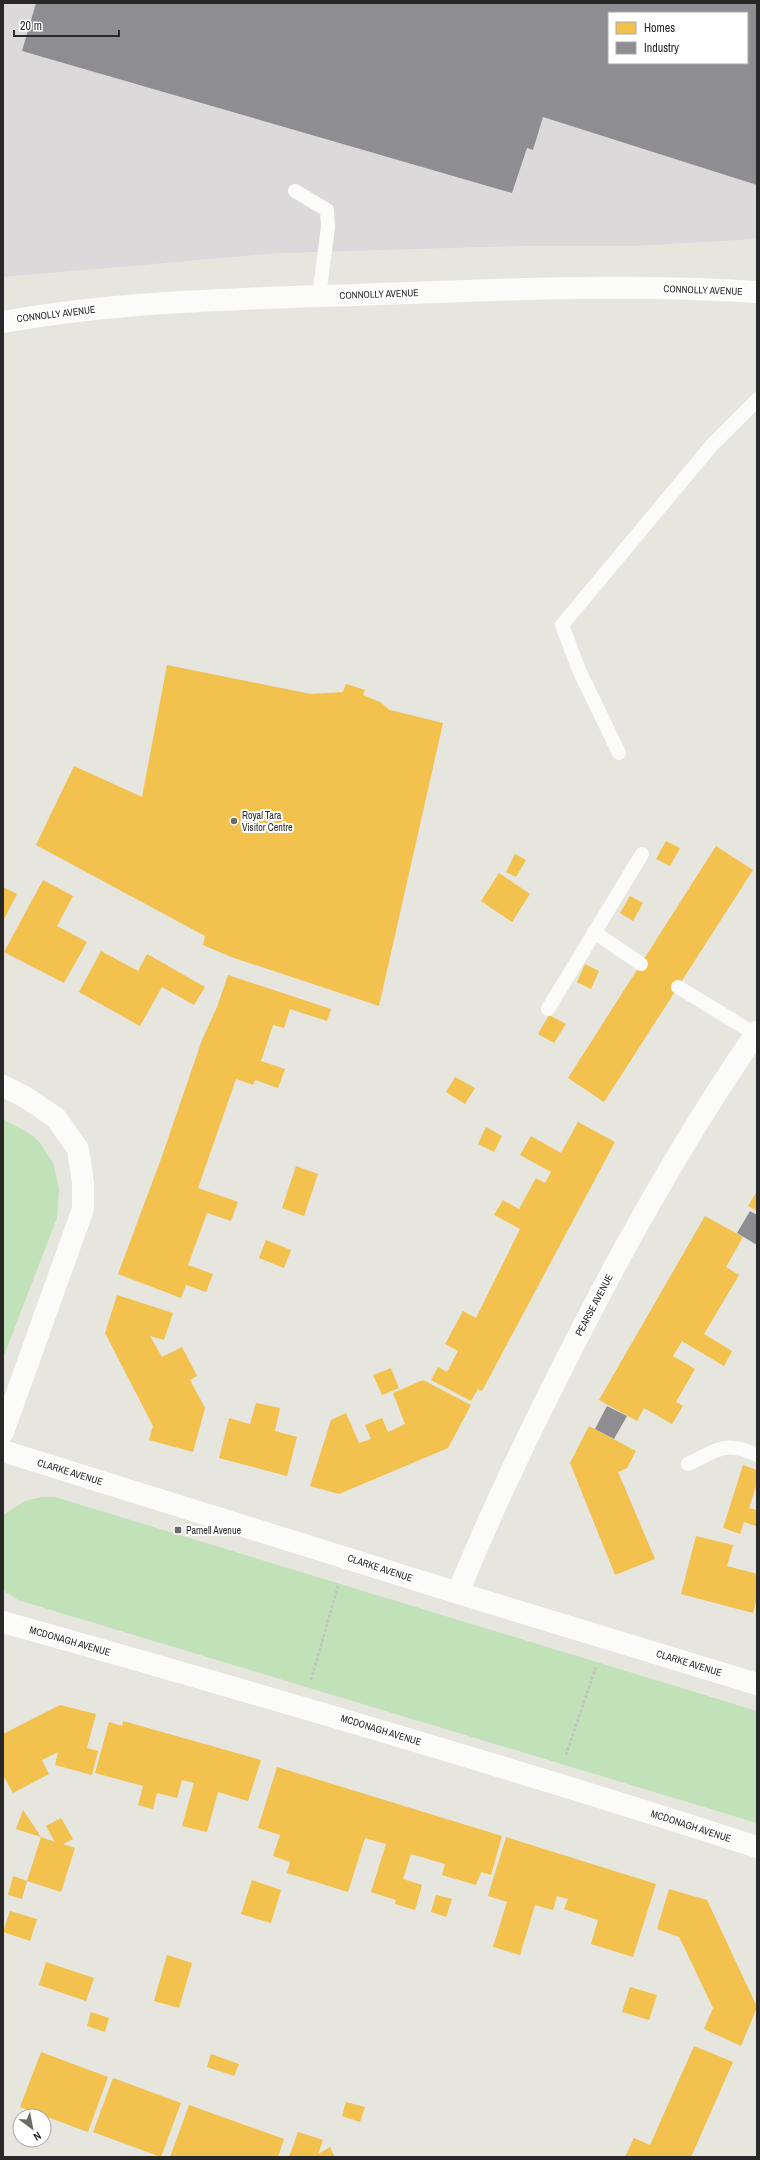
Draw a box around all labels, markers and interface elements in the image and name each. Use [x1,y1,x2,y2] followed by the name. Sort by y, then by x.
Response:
[14,12,119,38] scale bar
[608,12,748,64] legend
[20,18,42,34] text: 20 m
[644,20,675,36] text: Homes
[644,40,679,56] text: Industry
[663,282,743,298] street label: CONNOLLY AVENUE
[339,286,419,302] street label: CONNOLLY AVENUE
[16,303,96,325] street label: CONNOLLY AVENUE
[242,809,293,834] place label: Royal Tara Visitor Centre
[229,816,239,826] marker: Royal Tara Visitor Centre
[572,1272,616,1338] street label: PEARSE AVENUE
[36,1456,104,1488] street label: CLARKE AVENUE
[186,1524,241,1537] place label: Parnell Avenue
[173,1525,183,1535] marker: Parnell Avenue
[346,1551,414,1585] street label: CLARKE AVENUE
[28,1623,112,1659] street label: MCDONAGH AVENUE
[655,1647,723,1679] street label: CLARKE AVENUE
[339,1712,423,1748] street label: MCDONAGH AVENUE
[649,1807,733,1845] street label: MCDONAGH AVENUE
[12,2108,52,2148] north arrow
[31,2129,44,2144] text: N

